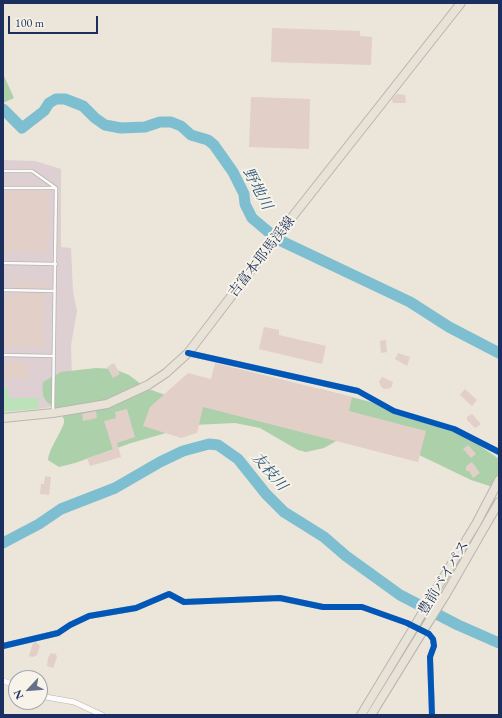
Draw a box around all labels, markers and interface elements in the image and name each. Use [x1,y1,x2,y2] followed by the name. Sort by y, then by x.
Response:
[10,8,100,34] scale bar
[15,15,44,31] text: 100 m
[238,165,276,213] water label: 野地川
[225,213,299,301] street label: 吉富本耶馬渓線
[247,449,291,495] water label: 友枝川
[415,538,473,618] street label: 豊前バイパス
[8,670,48,710] north arrow
[10,688,26,702] text: N

